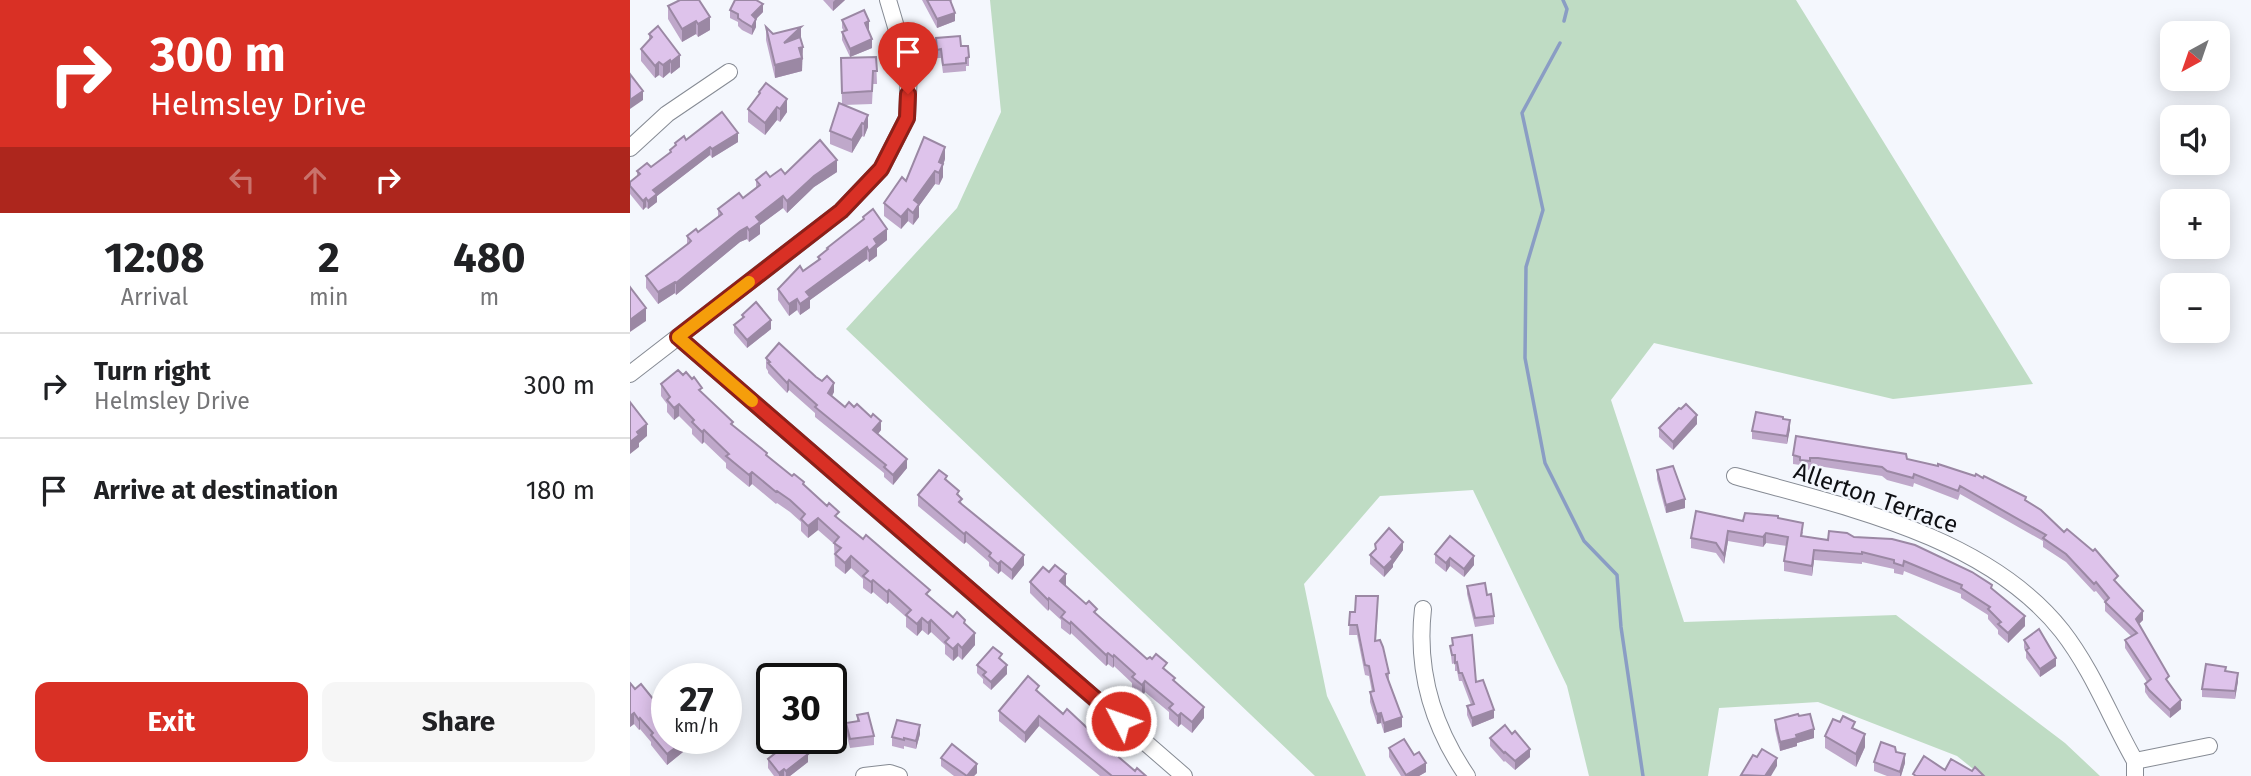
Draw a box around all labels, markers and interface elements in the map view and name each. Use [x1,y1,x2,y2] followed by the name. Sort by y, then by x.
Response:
[2160,21,2230,91] north arrow
[2160,21,2230,343] map controls
[878,22,938,94] pin
[150,25,286,84] text: 300 m
[35,28,126,119] icon: right
[889,33,927,71] icon: arrive
[150,85,367,123] text: Helmsley Drive
[2160,105,2230,175] button: sound
[223,161,261,199] icon: left
[296,161,334,199] icon: ahead
[369,161,407,199] icon: right
[2160,189,2230,259] button: +
[104,233,205,283] text: 12:08
[318,233,340,283] text: 2
[453,233,526,283] text: 480
[2160,273,2230,343] button: −
[121,283,188,311] text: Arrival
[309,283,349,311] text: min
[479,283,499,311] text: m
[94,356,211,387] text: Turn right
[35,367,73,405] icon: right
[524,370,595,401] text: 300 m
[94,387,250,415] text: Helmsley Drive
[1790,457,1962,539] street label: Allerton Terrace
[35,472,73,510] icon: arrive
[94,475,338,506] text: Arrive at destination
[526,475,595,506] text: 180 m
[756,663,847,754] speed limit sign: 30
[679,678,714,720] text: 27
[35,682,308,762] button: Exit
[322,682,595,762] button: Share
[1084,684,1158,758] position arrow
[674,715,719,737] text: km/h

